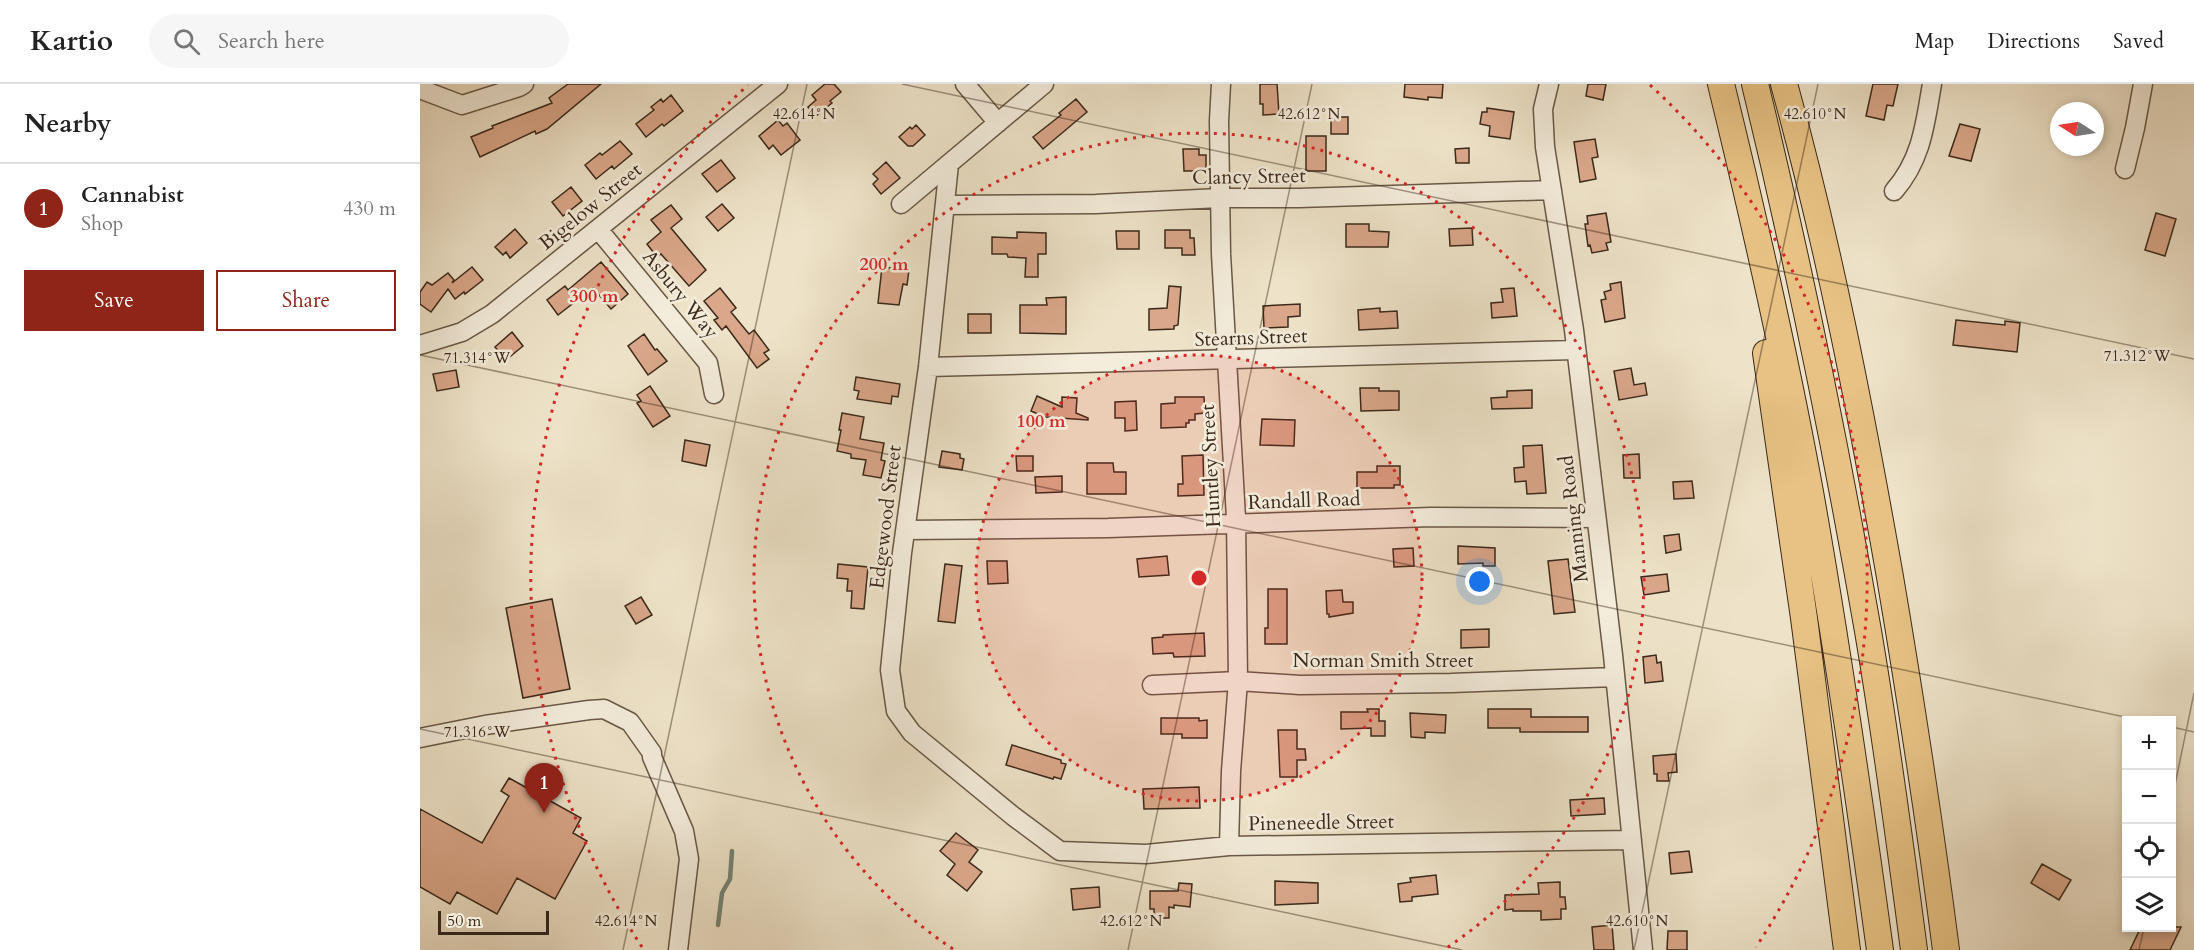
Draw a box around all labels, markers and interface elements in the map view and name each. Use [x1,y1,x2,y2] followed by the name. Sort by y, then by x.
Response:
[149,14,569,68] search box
[30,22,113,60] text: Kartio
[170,25,203,58] icon: search
[218,26,325,56] text: Search here
[1914,27,1954,56] text: Map
[1987,27,2080,56] text: Directions
[2113,27,2164,56] text: Saved
[2050,102,2104,156] north arrow
[773,104,836,124] text: 42.614°N
[1278,104,1341,124] text: 42.612°N
[1784,104,1847,124] text: 42.610°N
[24,106,112,141] text: Nearby
[533,156,648,256] street label: Bigelow Street
[1192,162,1307,191] street label: Clancy Street
[81,180,184,210] text: Cannabist
[38,195,49,222] text: 1
[343,195,396,222] text: 430 m
[81,210,123,237] text: Shop
[636,244,725,345] street label: Asbury Way
[859,252,909,277] text: 200 m
[24,270,204,331] button: Save
[216,270,396,331] button: Share
[569,284,619,309] text: 300 m
[1194,322,1309,353] street label: Stearns Street
[2104,346,2171,366] text: 71.312°W
[444,348,511,368] text: 71.314°W
[1194,403,1227,528] street label: Huntley Street
[1016,409,1066,434] text: 100 m
[863,443,908,591] street label: Edgewood Street
[1552,454,1595,584] street label: Manning Road
[1247,485,1361,516] street label: Randall Road
[1465,567,1494,596] your location
[1189,568,1209,588] centre of rings
[1293,647,1474,674] street label: Norman Smith Street
[2122,716,2176,932] map controls
[2122,716,2176,770] button: +
[444,722,511,742] text: 71.316°W
[524,764,564,813] pin: 1
[2122,770,2176,824] button: −
[1248,808,1395,837] street label: Pineneedle Street
[2122,824,2176,878] button: locate
[2122,878,2176,932] button: layers
[438,908,549,936] scale bar
[447,910,481,932] text: 50 m
[595,911,658,931] text: 42.614°N
[1100,911,1163,931] text: 42.612°N
[1606,911,1669,931] text: 42.610°N

